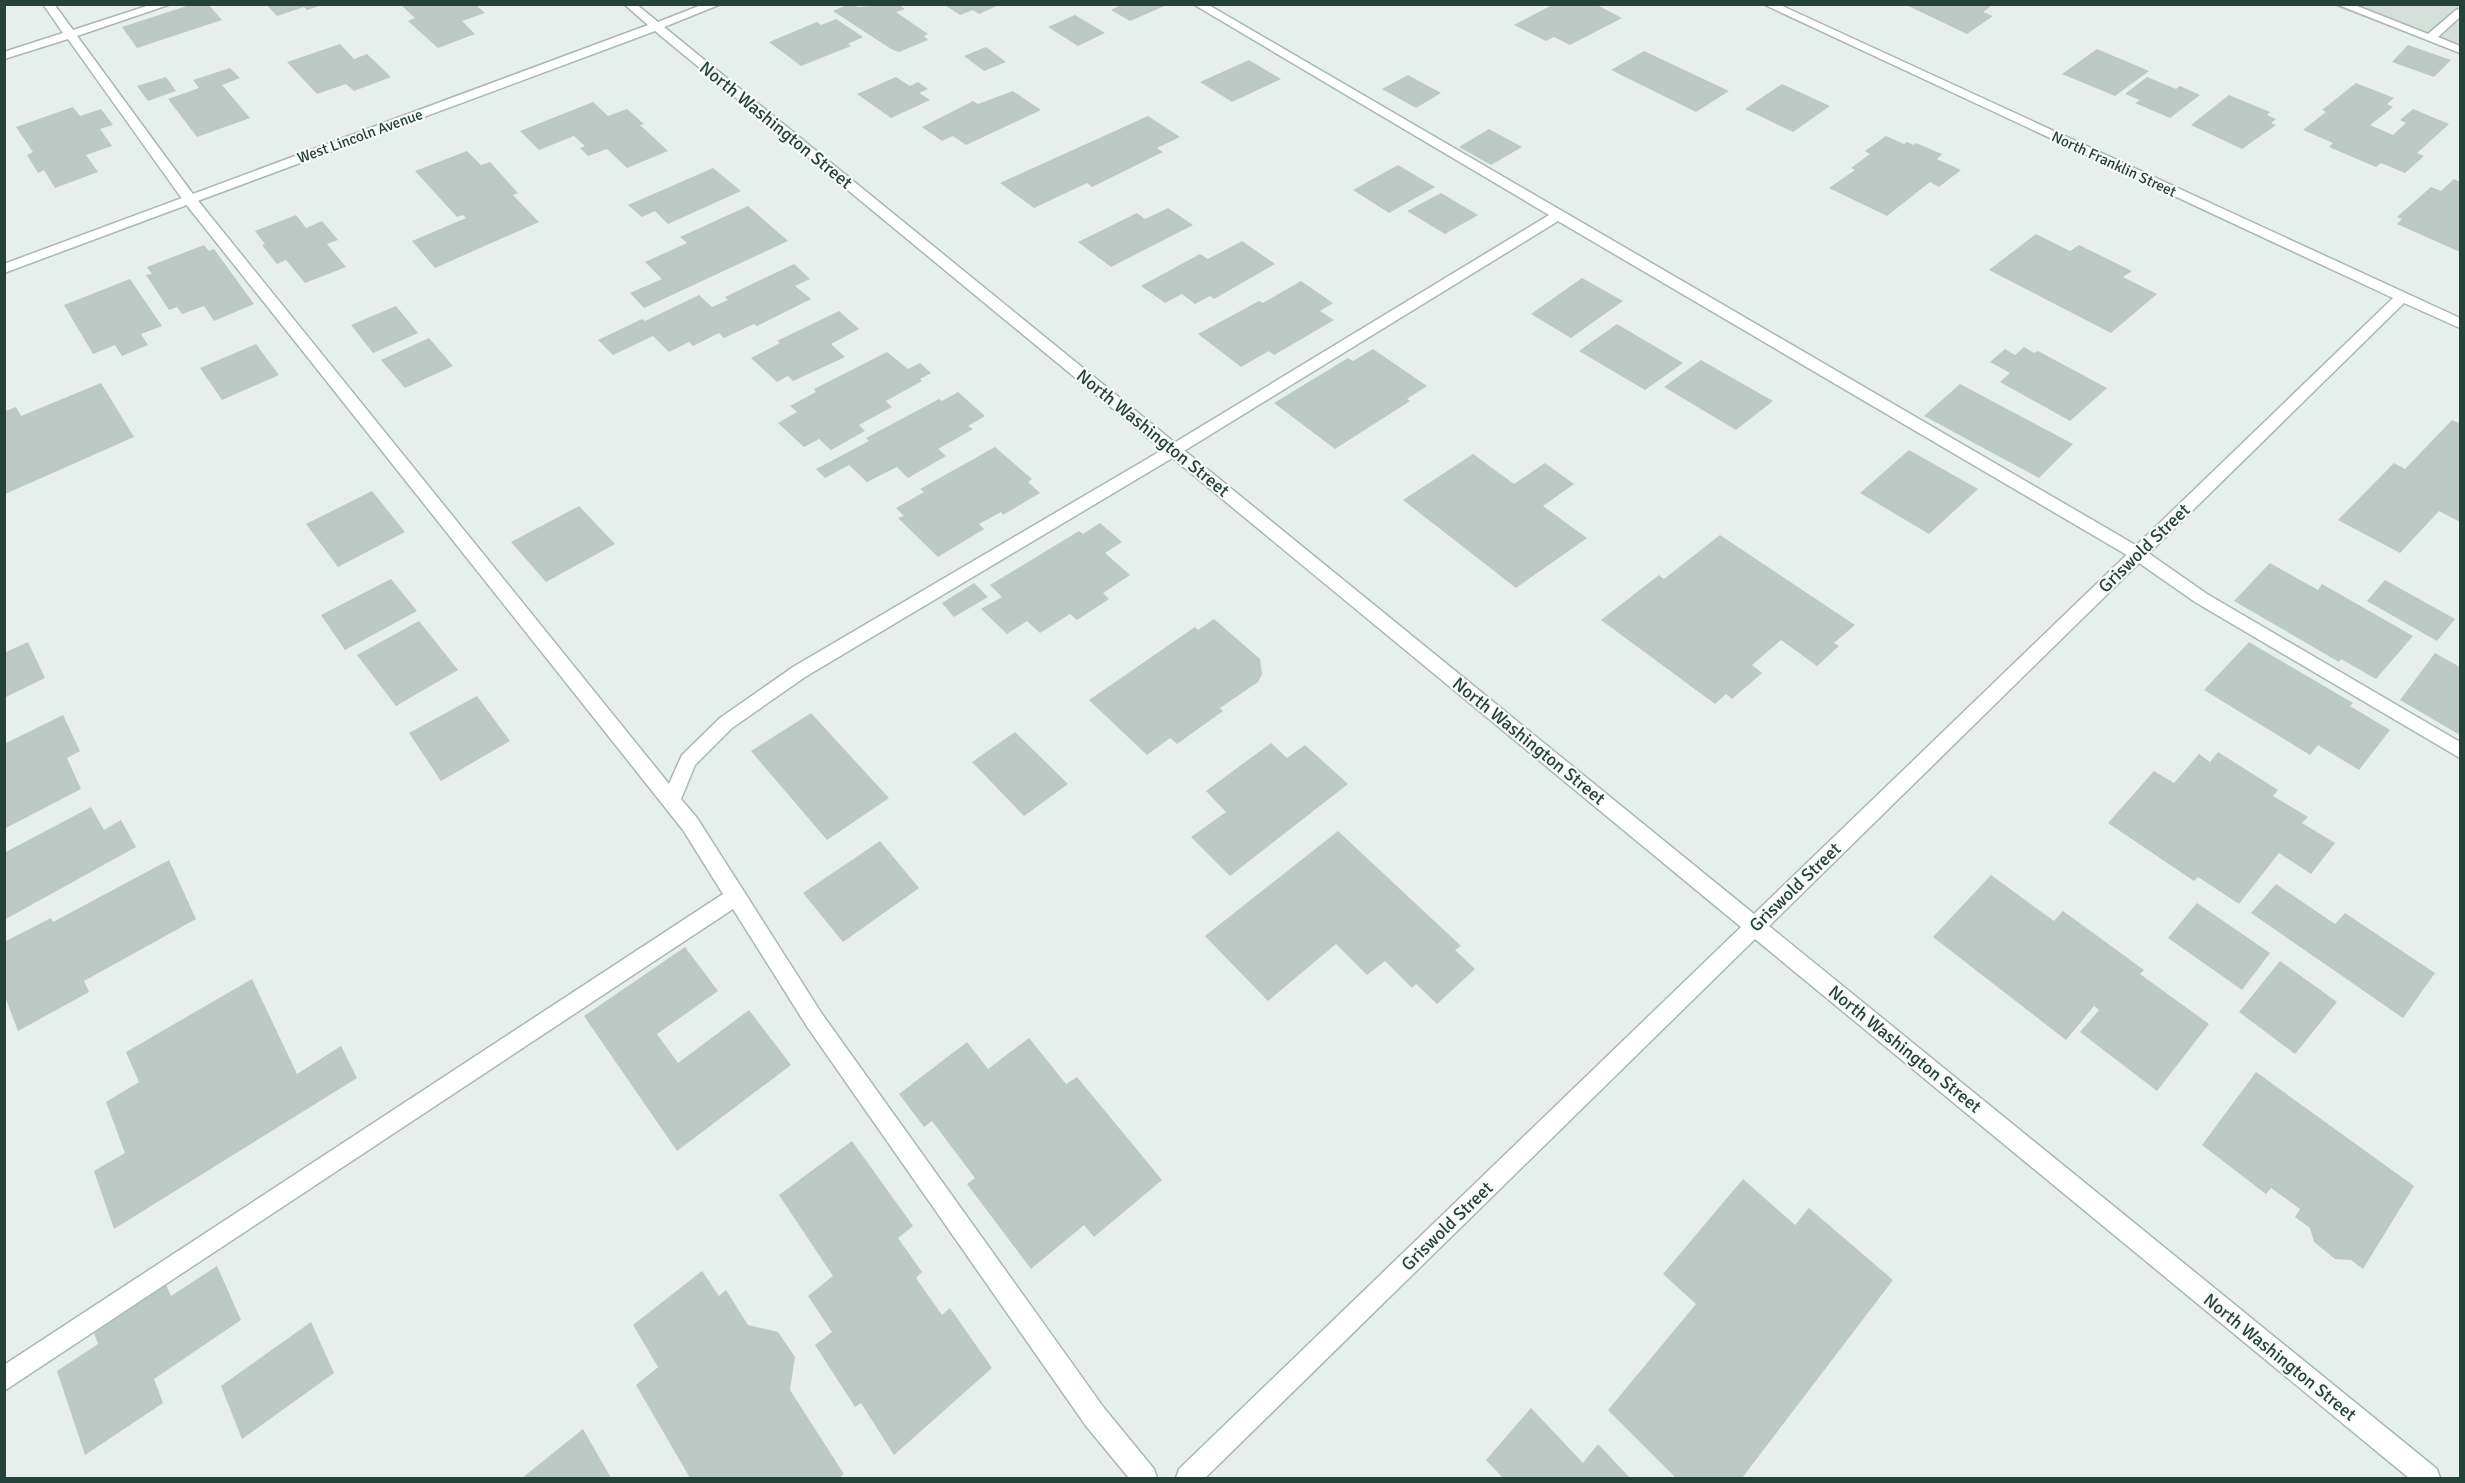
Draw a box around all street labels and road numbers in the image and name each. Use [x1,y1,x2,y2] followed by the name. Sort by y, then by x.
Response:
[695,57,857,193] street label: North Washington Street
[295,105,425,167] street label: West Lincoln Avenue
[2049,127,2179,201] street label: North Franklin Street
[1072,365,1234,501] street label: North Washington Street
[2094,499,2194,597] street label: Griswold Street
[1448,673,1610,809] street label: North Washington Street
[1745,838,1845,936] street label: Griswold Street
[1824,981,1986,1117] street label: North Washington Street
[1397,1177,1497,1275] street label: Griswold Street
[2199,1289,2361,1425] street label: North Washington Street

